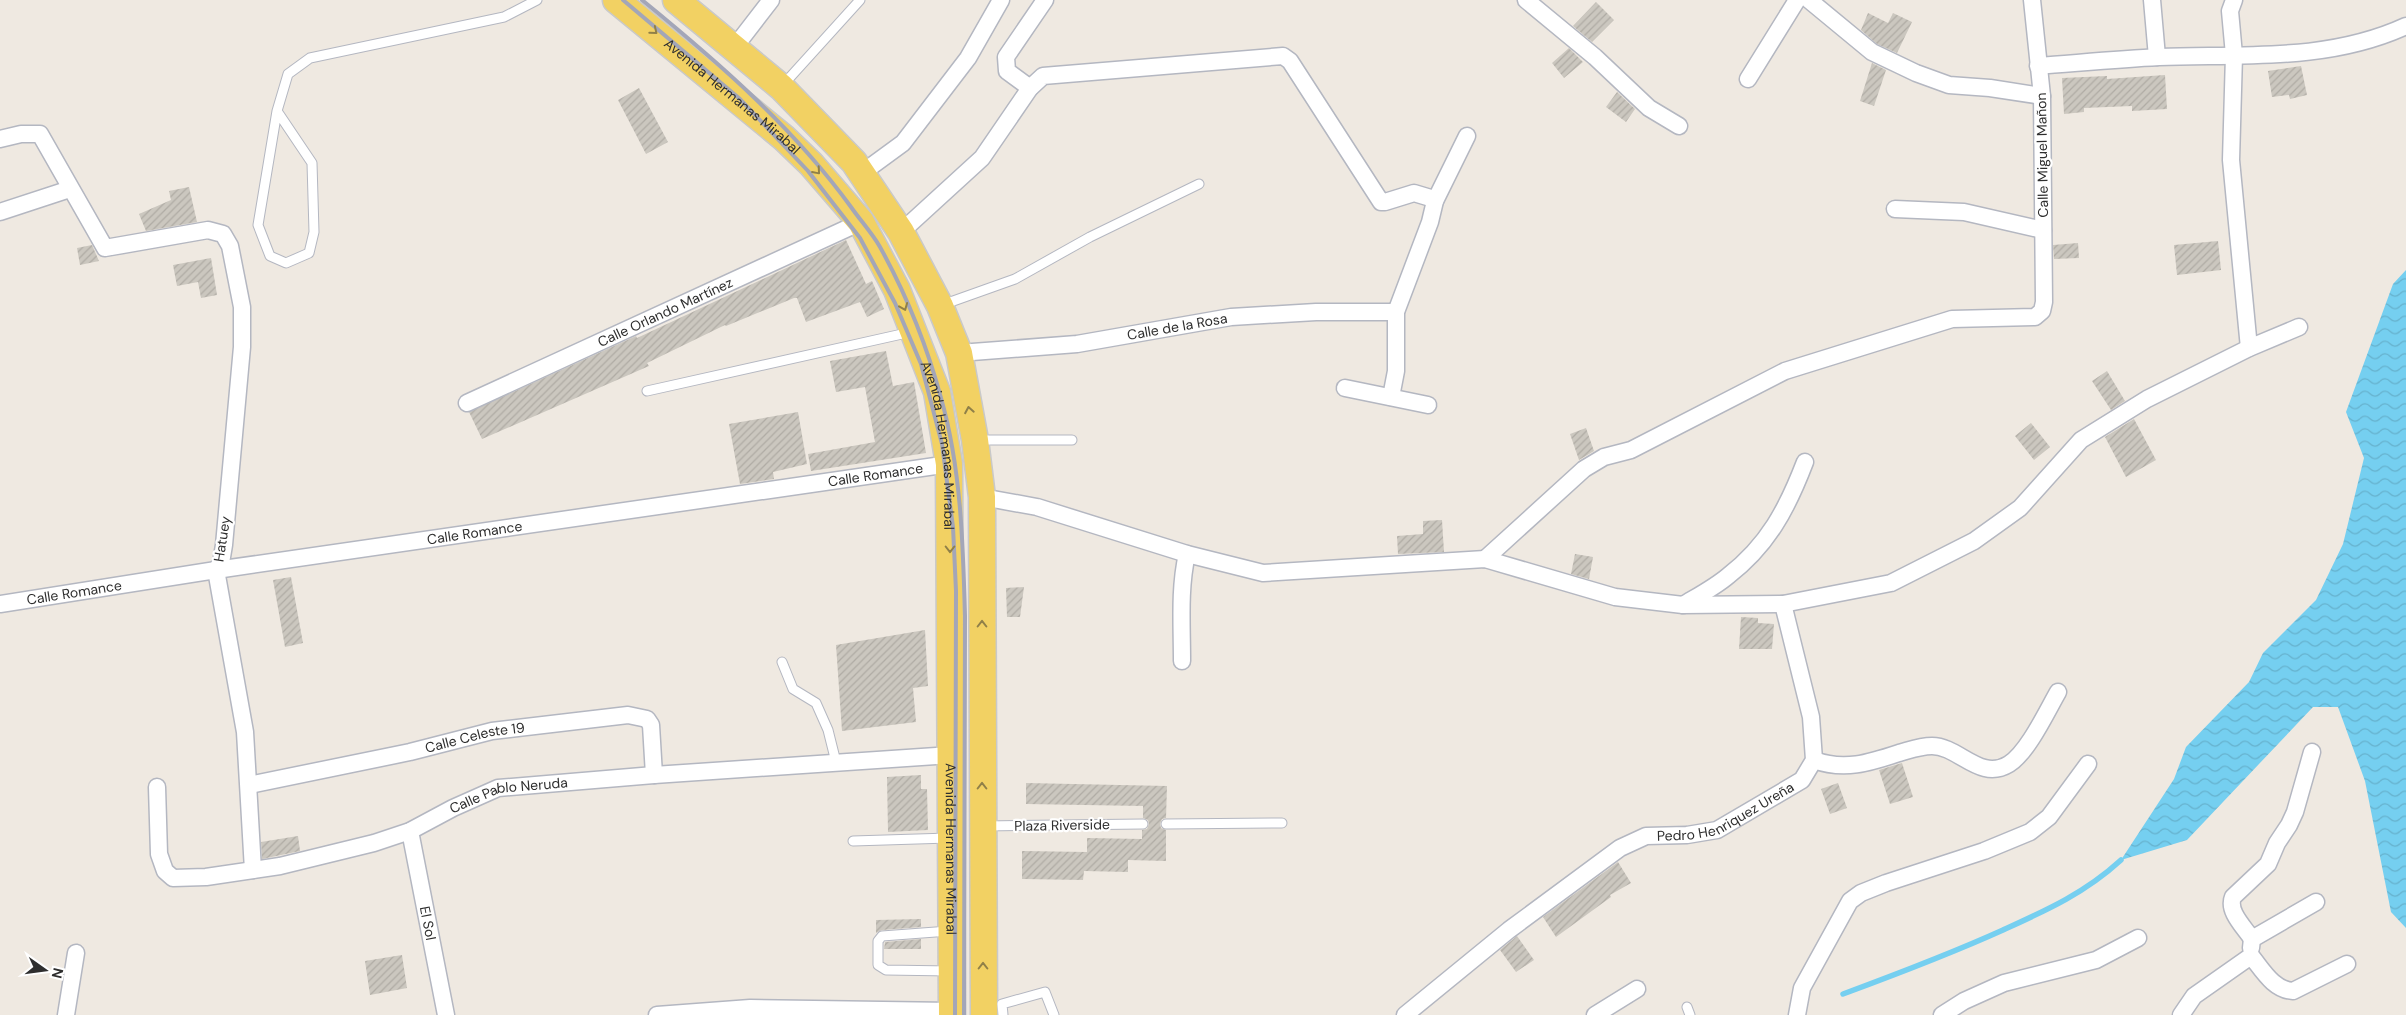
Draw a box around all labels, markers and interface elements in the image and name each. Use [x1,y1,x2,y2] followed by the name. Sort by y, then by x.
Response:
[648,25,657,33] one-way arrow
[661,34,804,158] street label: Avenida Hermanas Mirabal
[2032,92,2052,218] street label: Calle Miguel Mañon
[811,165,820,174] one-way arrow
[595,273,736,351] street label: Calle Orlando Martínez
[897,302,908,311] one-way arrow
[1126,309,1229,344] street label: Calle de la Rosa
[917,358,958,530] street label: Avenida Hermanas Mirabal
[965,405,975,414] one-way arrow
[827,459,924,490] street label: Calle Romance
[210,515,235,563] street label: Hatuey
[426,517,523,548] street label: Calle Romance
[945,546,955,554] one-way arrow
[25,576,123,609] street label: Calle Romance
[977,620,987,628] one-way arrow
[423,718,526,757] street label: Calle Celeste 19
[942,763,961,935] street label: Avenida Hermanas Mirabal
[446,773,568,817] street label: Calle Pablo Neruda
[1657,778,1797,845] street label: Pedro Henriquez Ureña
[977,782,987,790] one-way arrow
[1014,815,1110,835] street label: Plaza Riverside
[416,905,440,942] street label: El Sol
[20,945,70,995] north arrow
[978,962,988,970] one-way arrow
[48,966,68,980] text: N

